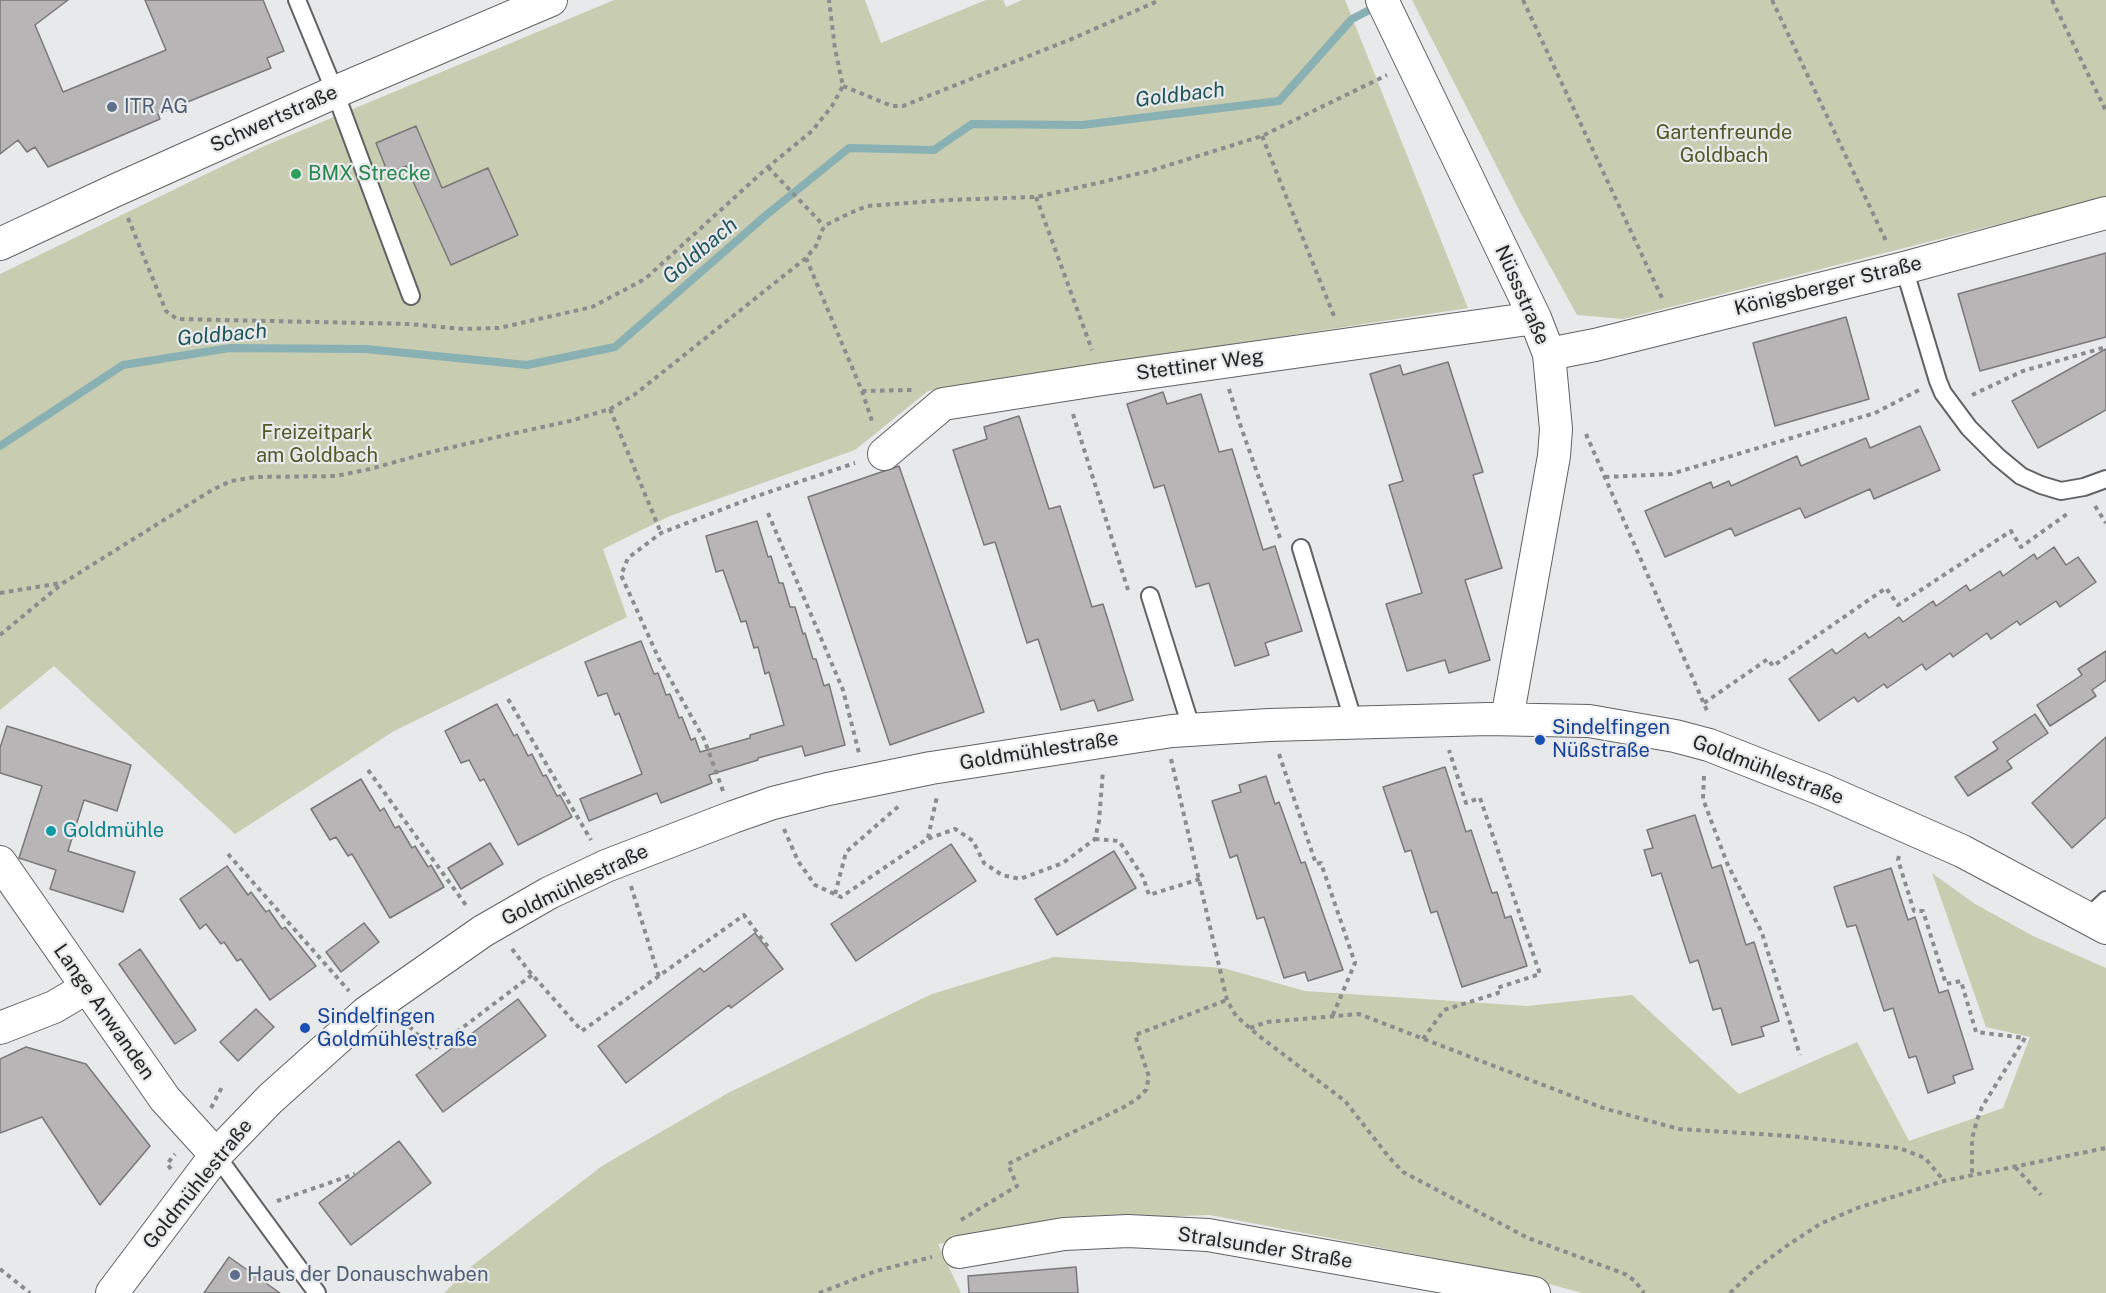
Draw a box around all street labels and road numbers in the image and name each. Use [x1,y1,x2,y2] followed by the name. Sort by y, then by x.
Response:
[207,80,341,158] street label: Schwertstraße
[1489,242,1555,348] street label: Nüssstraße
[1732,251,1924,321] street label: Königsberger Straße
[1135,344,1265,386] street label: Stettiner Weg
[958,727,1120,775] street label: Goldmühlestraße
[1689,730,1847,810] street label: Goldmühlestraße
[498,839,652,931] street label: Goldmühlestraße
[48,939,160,1085] street label: Lange Anwanden
[138,1114,258,1254] street label: Goldmühlestraße
[1176,1222,1354,1274] street label: Stralsunder Straße

